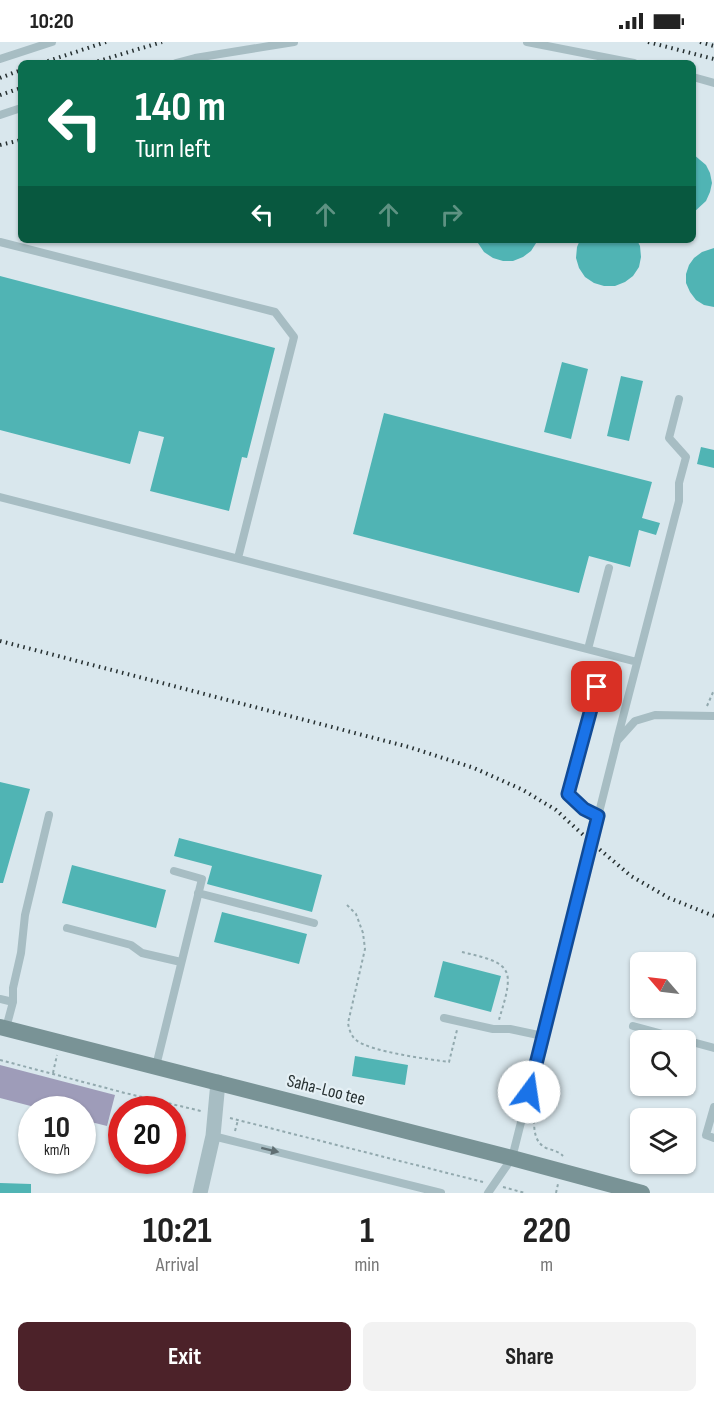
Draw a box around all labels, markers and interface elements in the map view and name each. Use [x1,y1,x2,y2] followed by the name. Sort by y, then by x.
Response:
[30,8,74,35] text: 10:20
[135,82,226,133] text: 140 m
[36,84,114,162] icon: left
[135,133,211,165] text: Turn left
[246,198,279,231] icon: left
[309,198,342,231] icon: ahead
[372,198,405,231] icon: ahead
[435,198,468,231] icon: right
[571,661,622,712] pin
[580,670,613,703] icon: arrive
[630,952,696,1018] north arrow
[630,952,696,1174] map controls
[630,1030,696,1096] button: search
[497,1060,561,1124] position arrow
[285,1070,367,1110] street label: Saha-Loo tee
[108,1096,186,1174] speed limit sign: 20
[630,1108,696,1174] button: layers
[44,1110,70,1146] text: 10
[44,1141,70,1160] text: km/h
[261,1146,279,1156] one-way arrow
[143,1210,212,1253] text: 10:21
[360,1210,374,1253] text: 1
[522,1210,571,1253] text: 220
[156,1253,199,1277] text: Arrival
[354,1253,380,1277] text: min
[540,1253,553,1277] text: m
[18,1322,351,1391] button: Exit
[363,1322,696,1391] button: Share

